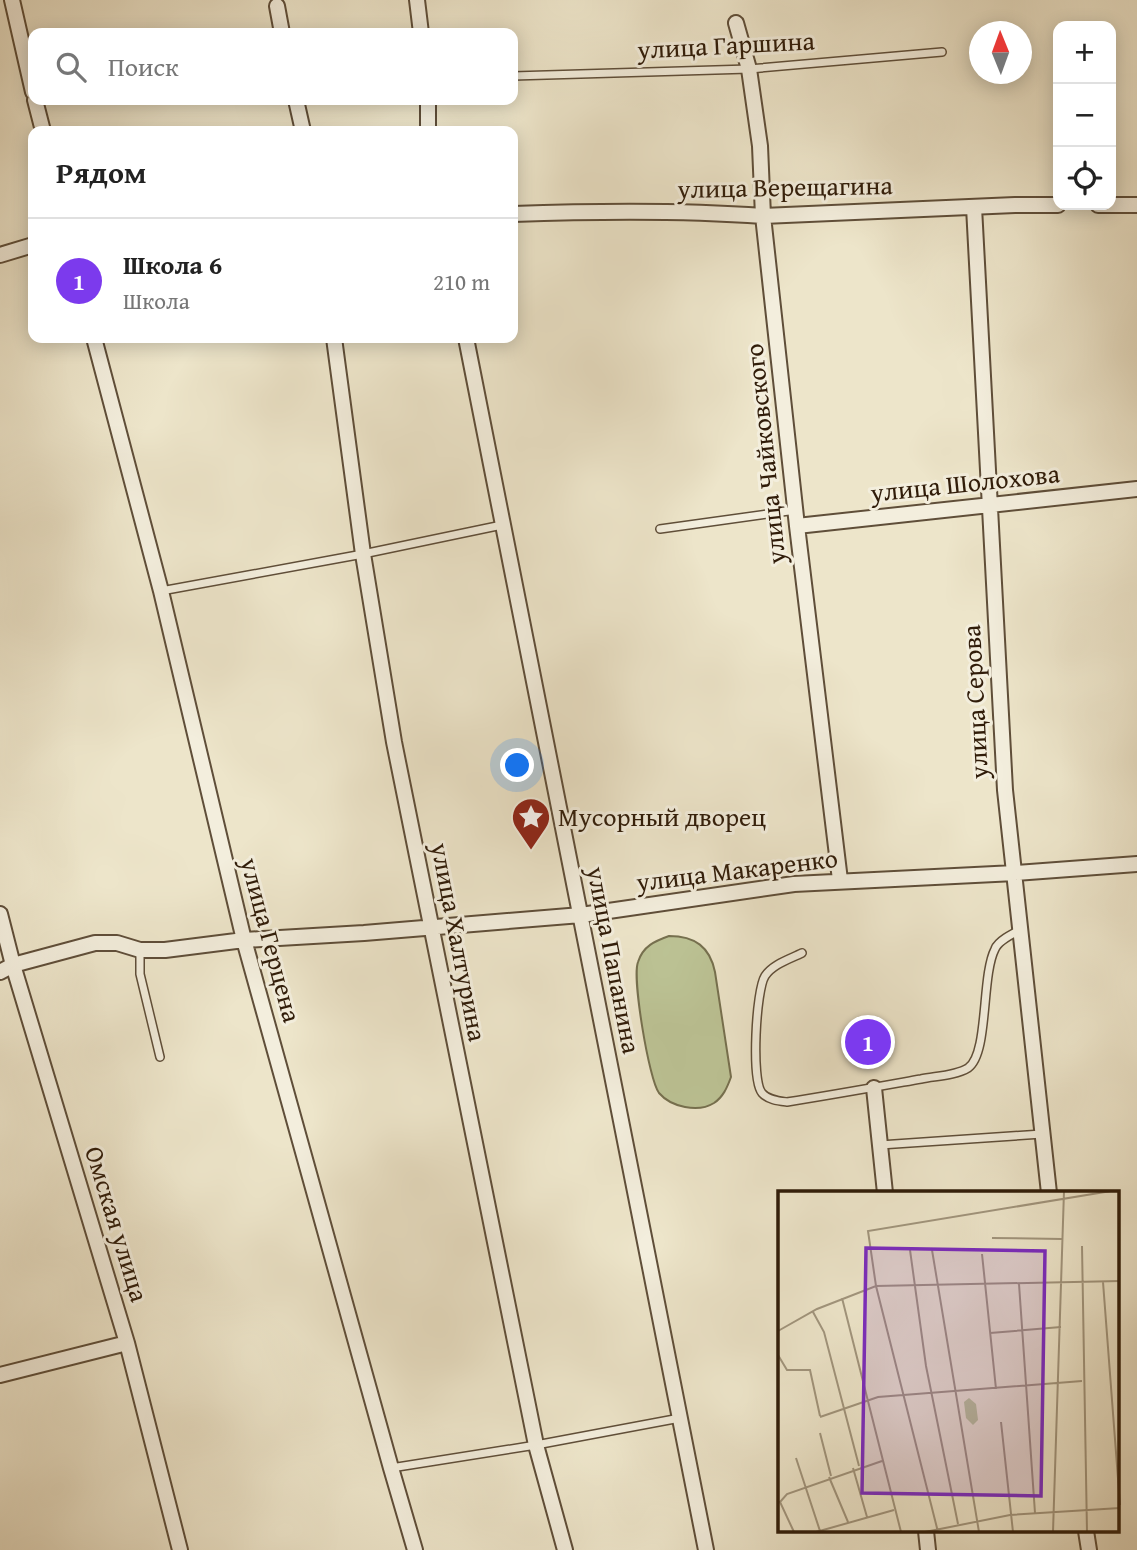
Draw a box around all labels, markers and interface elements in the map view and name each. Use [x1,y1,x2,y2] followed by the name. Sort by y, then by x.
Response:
[635,20,816,69] street label: улица Гаршина
[969,21,1032,84] north arrow
[1053,21,1116,210] map controls
[1053,21,1116,84] button: +
[28,28,518,105] search box
[108,47,179,86] text: Поиск
[52,48,90,86] icon: search
[1053,84,1116,147] button: −
[1053,147,1116,210] button: locate
[56,150,147,194] text: Рядом
[676,165,894,208] street label: улица Верещагина
[123,245,222,284] text: Школа 6
[73,265,85,298] text: 1
[433,265,490,298] text: 210 m
[123,284,190,317] text: Школа
[734,342,796,567] street label: улица Чайковского
[867,453,1062,512] street label: улица Шолохова
[951,623,998,781] street label: улица Серова
[500,748,534,782] your location
[510,796,552,851] place icon: Мусорный дворец
[558,797,766,836] place label: Мусорный дворец
[421,838,498,1045] street label: улица Халтурина
[633,838,840,901] street label: улица Макаренко
[230,852,312,1027] street label: улица Герцена
[577,862,652,1058] street label: улица Папанина
[845,1016,891,1068] pin: 1
[75,1141,160,1307] street label: Омская улица
[778,1191,1120,1532] inset map

